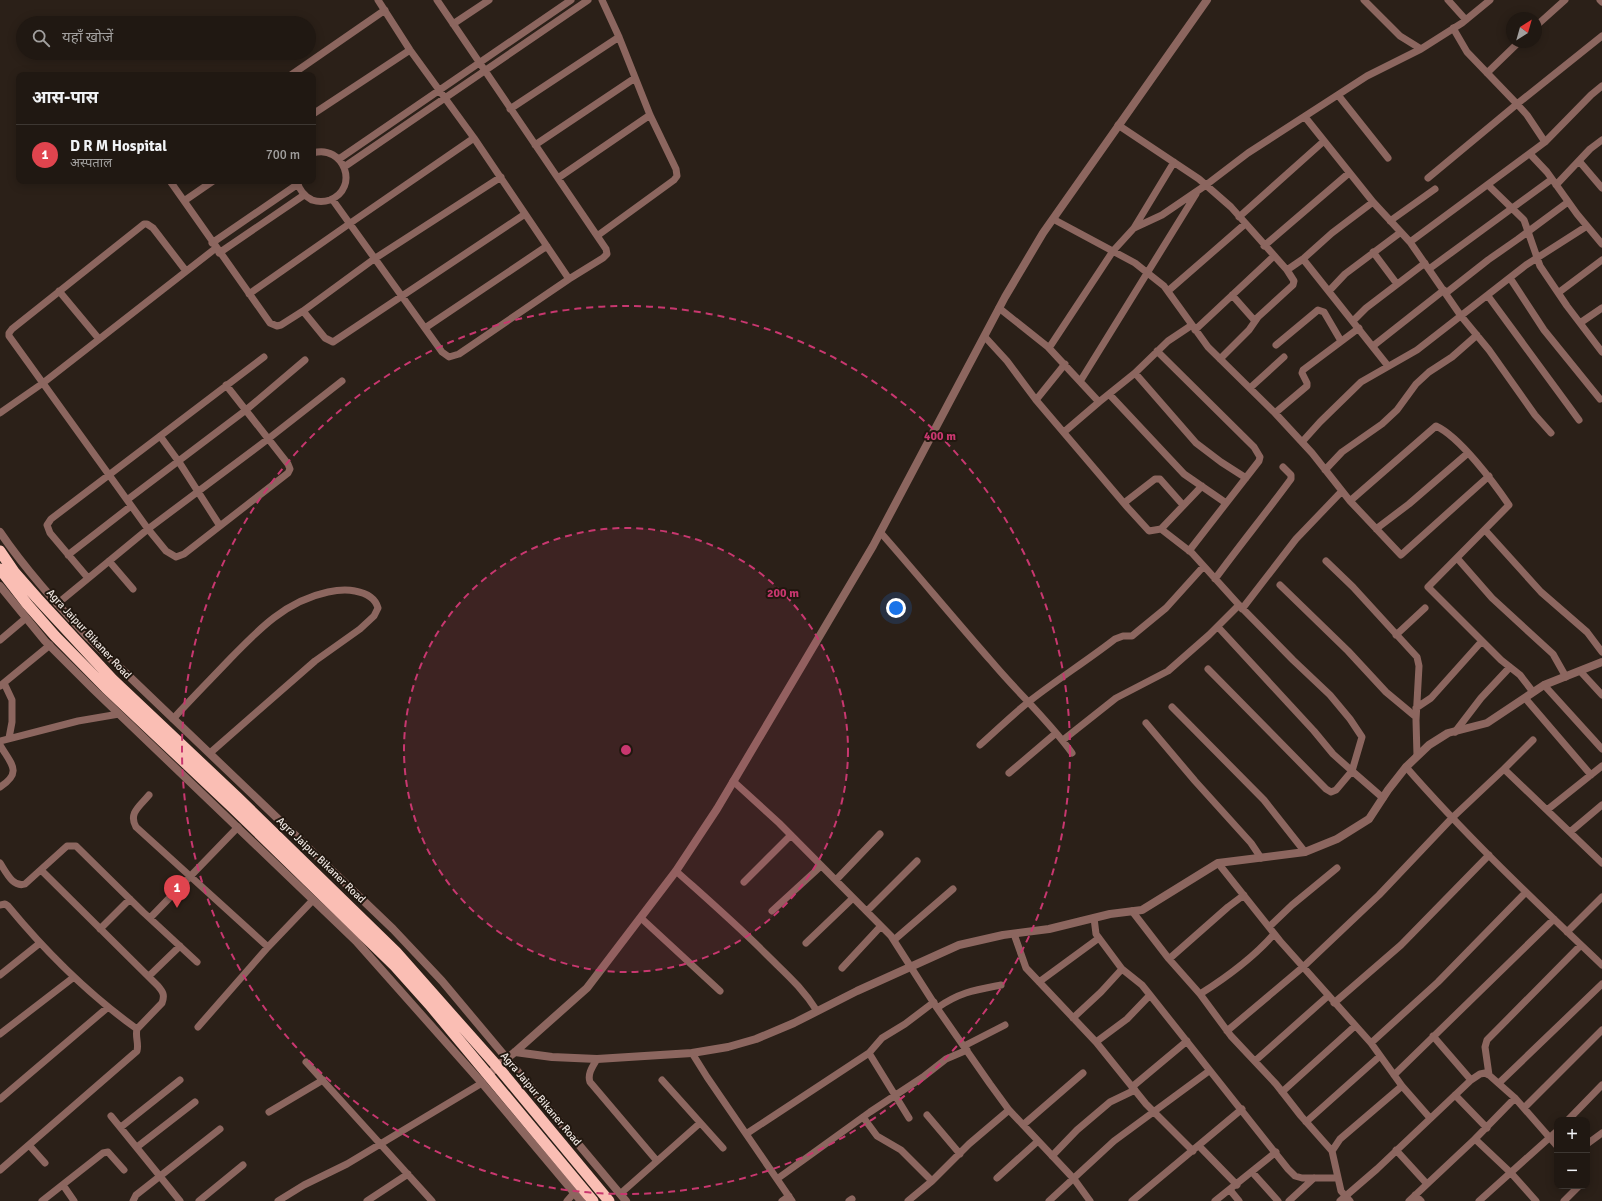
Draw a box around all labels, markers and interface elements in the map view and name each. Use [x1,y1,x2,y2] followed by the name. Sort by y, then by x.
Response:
[1506,12,1542,48] north arrow
[16,16,316,60] search box
[30,27,52,49] icon: search
[62,28,113,46] text: यहाँ खोजें
[32,87,98,108] text: आस-पास
[70,137,167,155] text: D R M Hospital
[41,147,49,163] text: 1
[266,147,300,163] text: 700 m
[70,155,112,171] text: अस्पताल
[924,429,956,444] text: 400 m
[44,586,134,682] street label: Agra Jaipur Bikaner Road
[767,586,799,601] text: 200 m
[886,598,906,618] your location
[619,743,633,757] centre of rings
[274,814,368,906] street label: Agra Jaipur Bikaner Road
[164,875,190,908] pin: 1
[498,1050,584,1149] street label: Agra Jaipur Bikaner Road
[1554,1117,1590,1189] map controls
[1554,1117,1590,1153] button: +
[1554,1153,1590,1189] button: −

